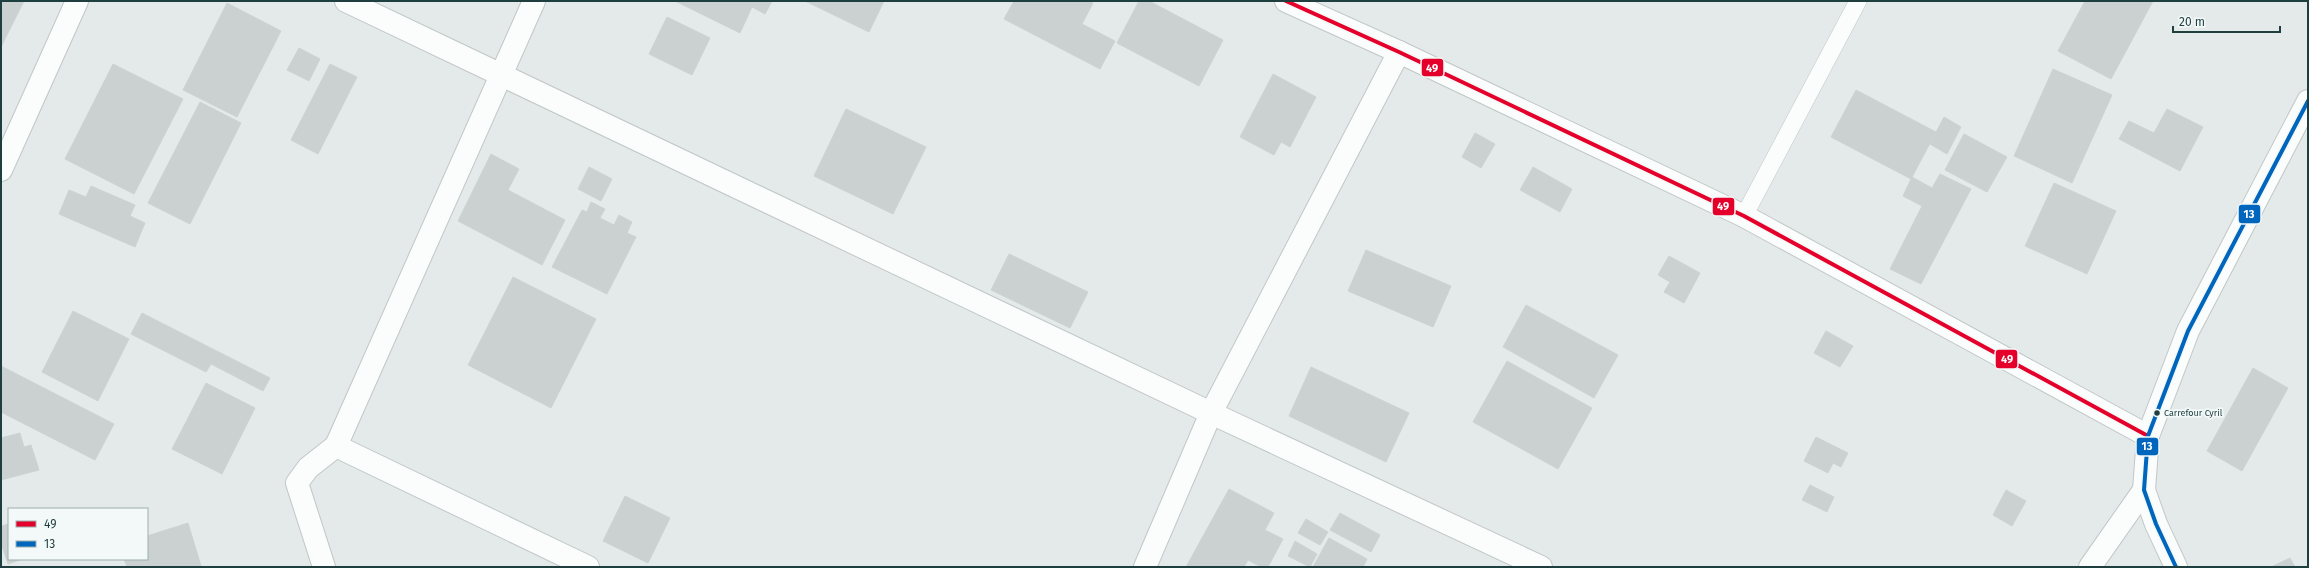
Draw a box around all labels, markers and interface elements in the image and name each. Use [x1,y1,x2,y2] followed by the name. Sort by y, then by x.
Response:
[2173,8,2280,34] scale bar
[2179,15,2205,29] text: 20 m
[1421,58,1444,77] line badge: 49
[1426,62,1438,75] text: 49
[1712,197,1735,216] line badge: 49
[1717,200,1729,213] text: 49
[2238,204,2261,224] line badge: 13
[2244,208,2255,221] text: 13
[1995,349,2018,369] line badge: 49
[2001,353,2013,366] text: 49
[2152,408,2162,418] marker: Carrefour Cyril
[2164,408,2223,418] place label: Carrefour Cyril
[2136,437,2159,456] line badge: 13
[2142,440,2153,453] text: 13
[8,508,148,560] legend
[44,517,56,531] text: 49
[44,537,55,551] text: 13

